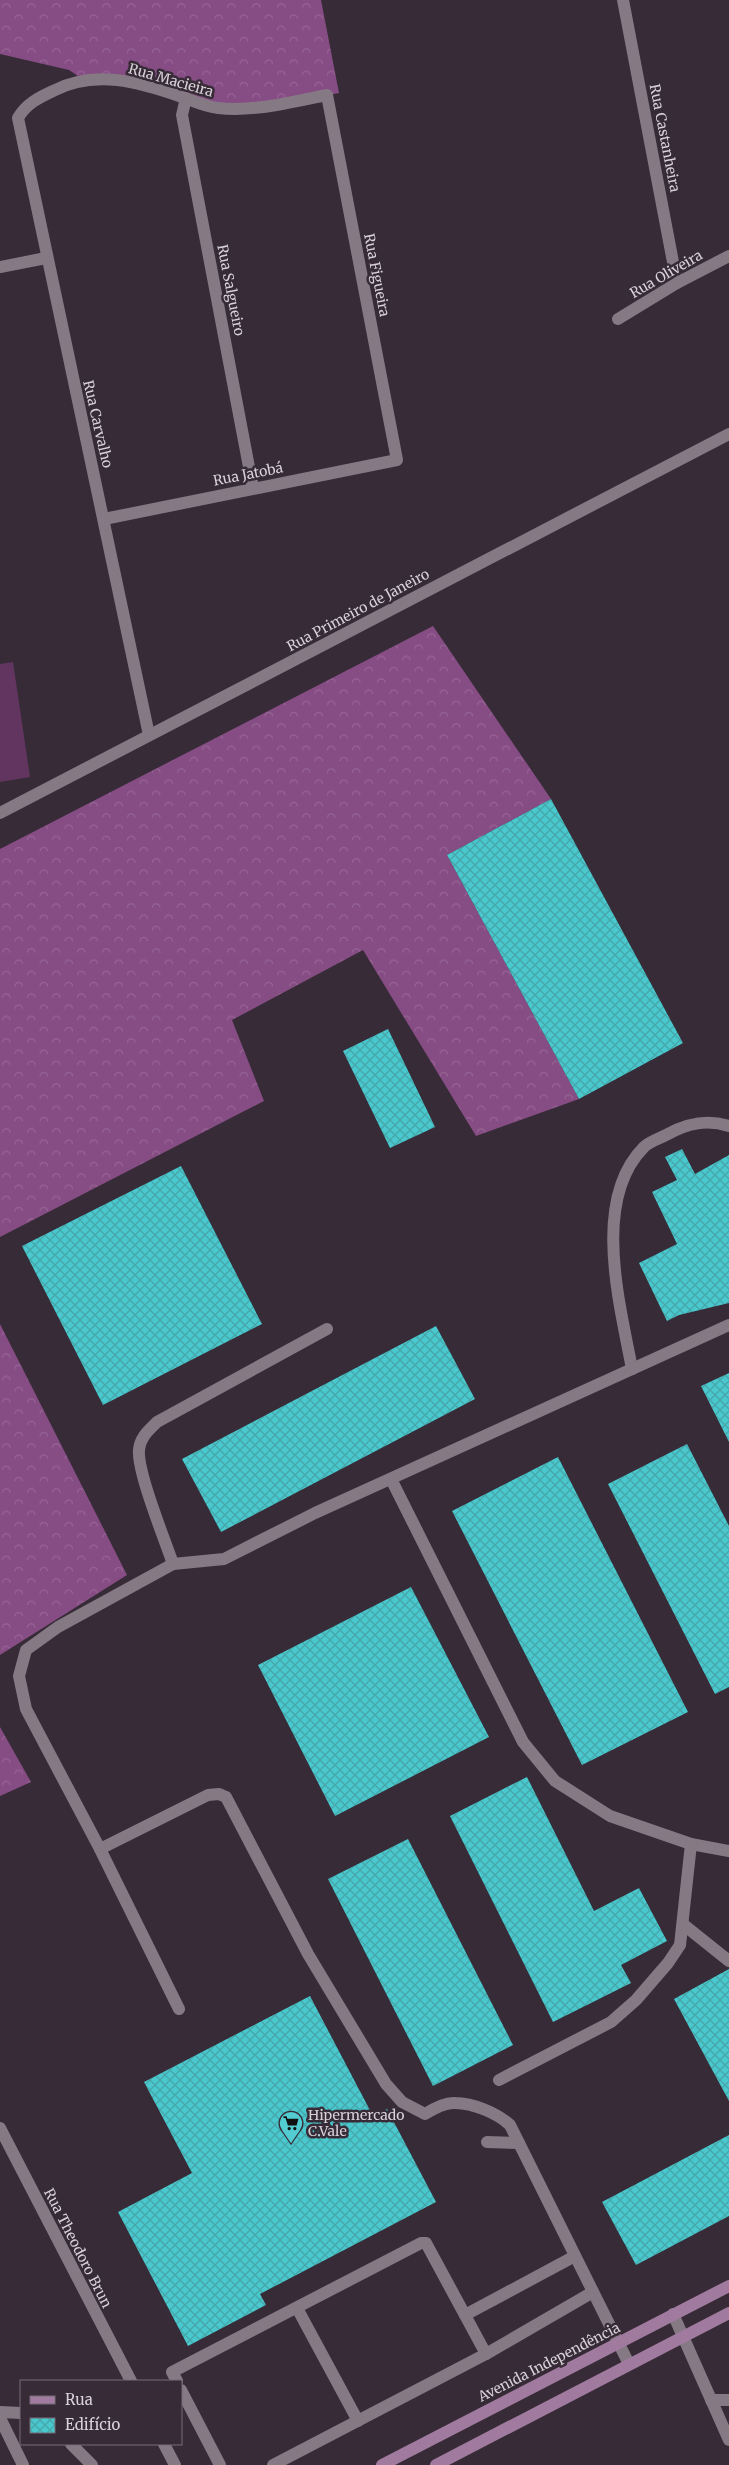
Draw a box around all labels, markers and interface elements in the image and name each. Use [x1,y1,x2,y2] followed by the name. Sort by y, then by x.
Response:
[126,59,216,101] street label: Rua Macieira
[646,82,684,194] street label: Rua Castanheira
[360,232,394,319] street label: Rua Figueira
[213,243,249,337] street label: Rua Salgueiro
[626,246,706,302] street label: Rua Oliveira
[79,378,117,470] street label: Rua Carvalho
[212,458,285,490] street label: Rua Jatobá
[284,565,432,655] street label: Rua Primeiro de Janeiro
[308,2106,404,2140] place label: Hipermercado C.Vale
[278,2110,304,2144] supermarket icon: Hipermercado C.Vale
[40,2185,116,2311] street label: Rua Theodoro Brun
[474,2318,624,2406] street label: Avenida Independência
[20,2380,182,2445] legend
[65,2390,93,2409] text: Rua
[65,2415,121,2434] text: Edifício

